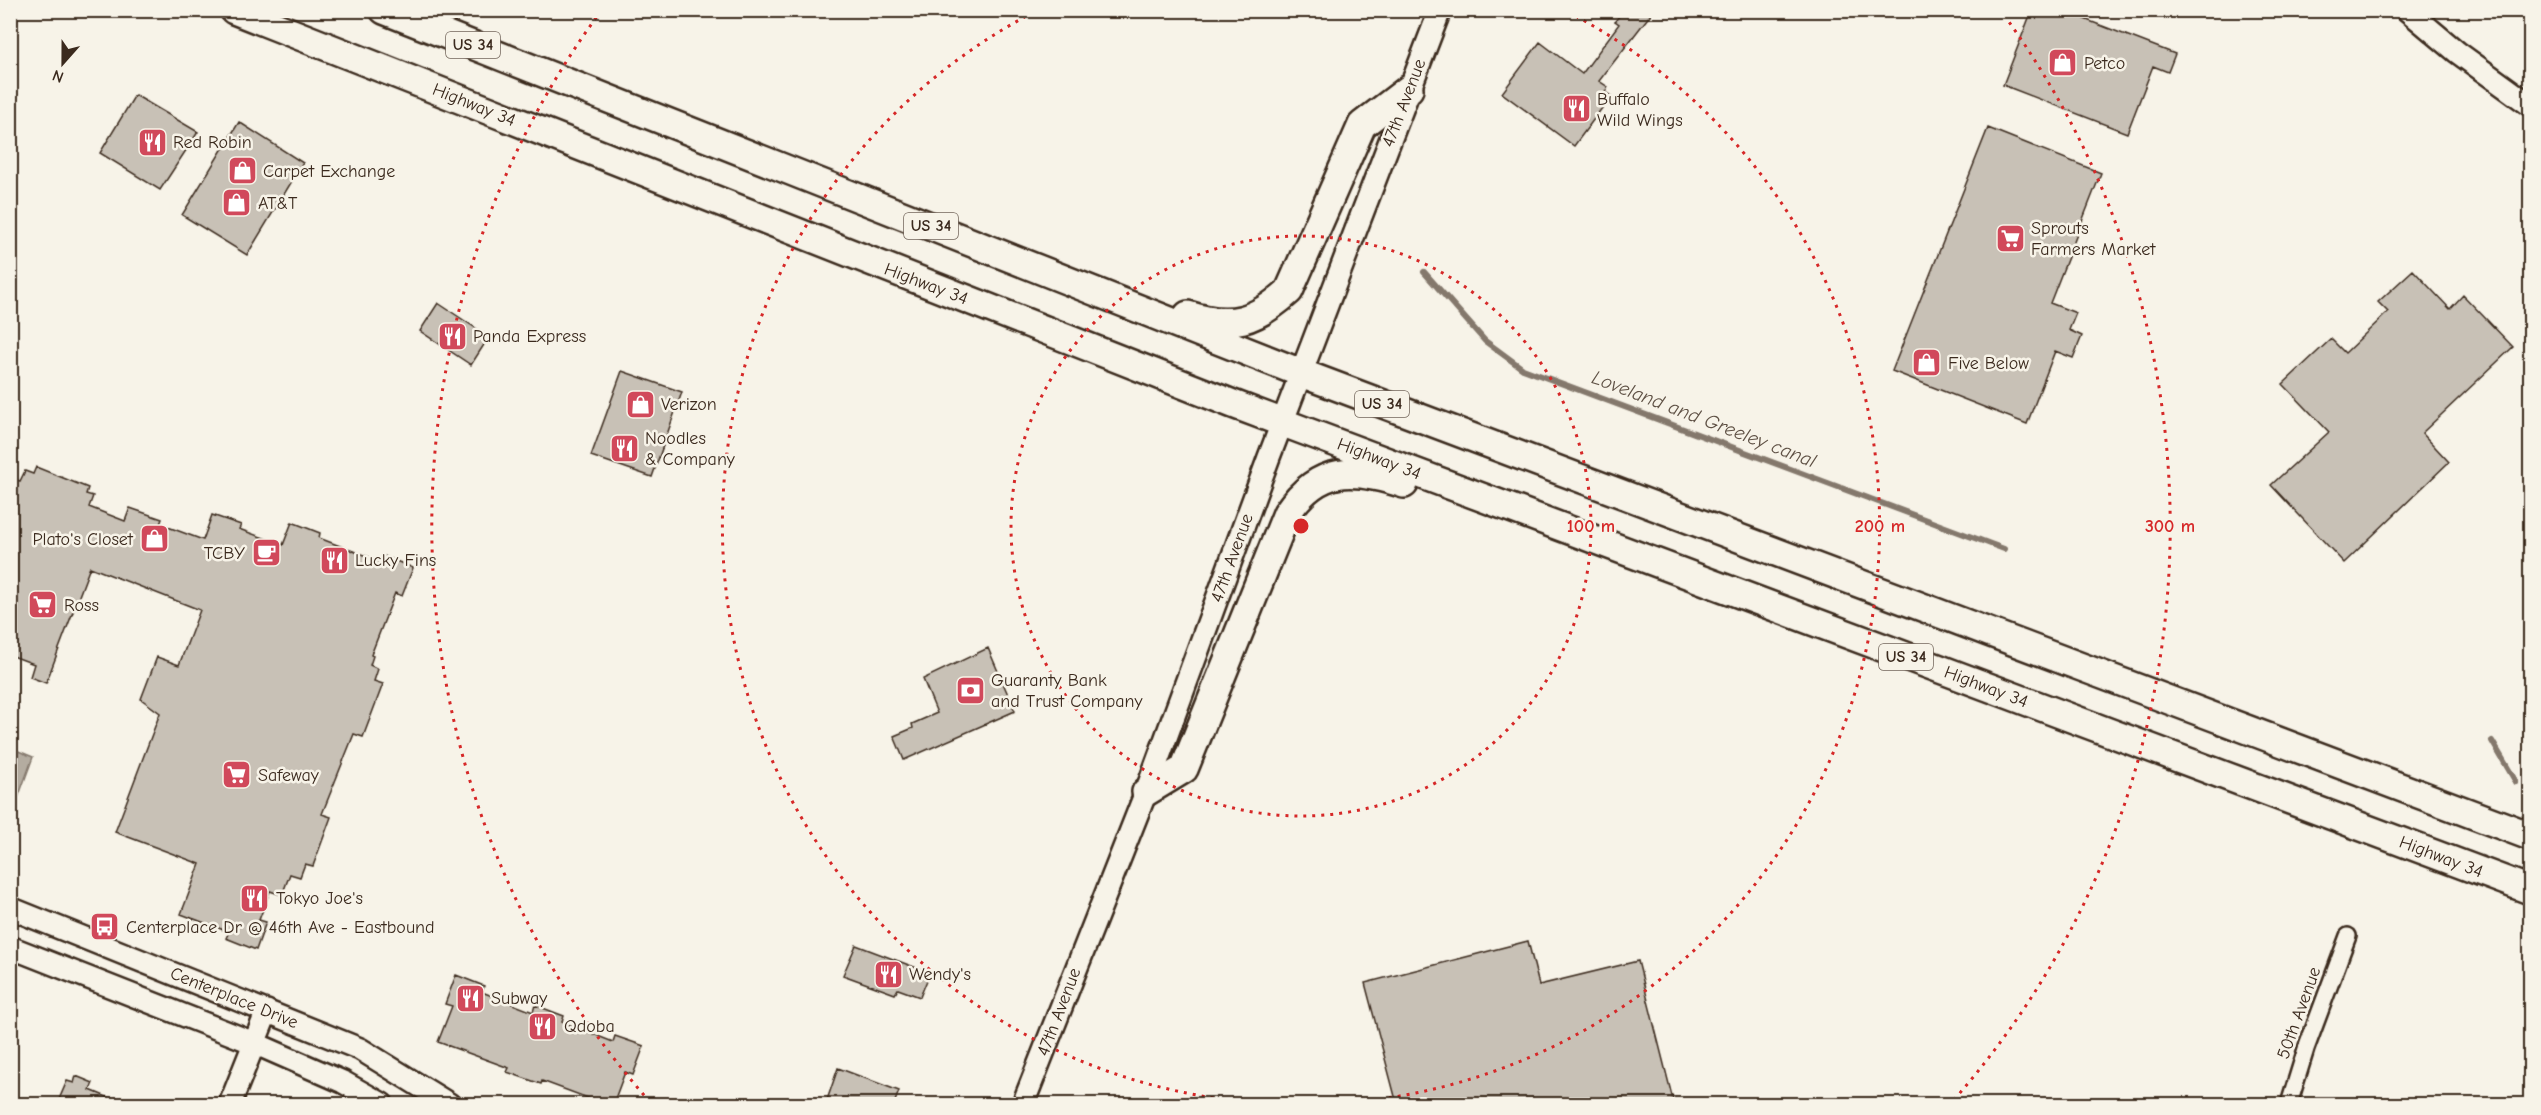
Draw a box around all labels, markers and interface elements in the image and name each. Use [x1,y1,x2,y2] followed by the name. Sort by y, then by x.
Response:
[446,32,500,58] road number: US 34
[33,33,93,93] north arrow
[2047,47,2079,79] shop icon: Petco
[2084,53,2125,74] place label: Petco
[1378,56,1430,150] street label: 47th Avenue
[50,66,66,86] text: N
[429,79,519,131] street label: Highway 34
[1597,89,1683,131] place label: Buffalo Wild Wings
[1560,93,1592,125] restaurant icon: Buffalo Wild Wings
[136,126,168,158] restaurant icon: Red Robin
[173,132,252,153] place label: Red Robin
[226,155,258,187] shop icon: Carpet Exchange
[263,161,395,182] place label: Carpet Exchange
[221,187,253,219] shop icon: AT&T
[258,193,298,214] place label: AT&T
[904,213,958,239] road number: US 34
[2031,218,2156,260] place label: Sprouts Farmers Market
[1994,222,2026,254] supermarket icon: Sprouts Farmers Market
[881,258,971,310] street label: Highway 34
[436,320,468,352] restaurant icon: Panda Express
[473,326,586,347] place label: Panda Express
[1911,347,1943,379] shop icon: Five Below
[1948,353,2029,374] place label: Five Below
[1589,366,1820,473] water label: Loveland and Greeley canal
[624,388,656,420] shop icon: Verizon
[1355,391,1409,417] road number: US 34
[661,394,717,415] place label: Verizon
[645,428,736,470] place label: Noodles & Company
[608,432,640,464] restaurant icon: Noodles & Company
[1334,433,1424,485] street label: Highway 34
[1206,511,1258,605] street label: 47th Avenue
[1291,516,1311,536] centre of rings
[1567,516,1615,537] text: 100 m
[1855,516,1905,537] text: 200 m
[2145,516,2195,537] text: 300 m
[138,523,170,555] shop icon: Plato's Closet
[33,529,134,550] place label: Plato's Closet
[250,537,282,569] cafe icon: TCBY
[204,543,245,564] place label: TCBY
[318,544,350,576] restaurant icon: Lucky Fins
[355,550,436,571] place label: Lucky Fins
[27,589,59,621] supermarket icon: Ross
[64,595,99,616] place label: Ross
[1879,644,1933,670] road number: US 34
[1941,661,2031,713] street label: Highway 34
[991,670,1143,712] place label: Guaranty Bank and Trust Company
[954,674,986,706] bank icon: Guaranty Bank and Trust Company
[221,759,253,791] supermarket icon: Safeway
[258,765,320,786] place label: Safeway
[2396,831,2486,883] street label: Highway 34
[239,882,271,914] restaurant icon: Tokyo Joe's
[276,888,363,909] place label: Tokyo Joe's
[89,911,121,943] bus stop icon: Centerplace Dr @ 46th Ave - Eastbound
[126,917,435,938] place label: Centerplace Dr @ 46th Ave - Eastbound
[872,958,904,990] restaurant icon: Wendy's
[167,963,301,1033] street label: Centerplace Drive
[909,964,971,985] place label: Wendy's
[2273,964,2325,1062] street label: 50th Avenue
[1033,965,1085,1059] street label: 47th Avenue
[454,982,486,1014] restaurant icon: Subway
[491,988,548,1009] place label: Subway
[527,1010,559,1042] restaurant icon: Qdoba
[564,1016,615,1037] place label: Qdoba

